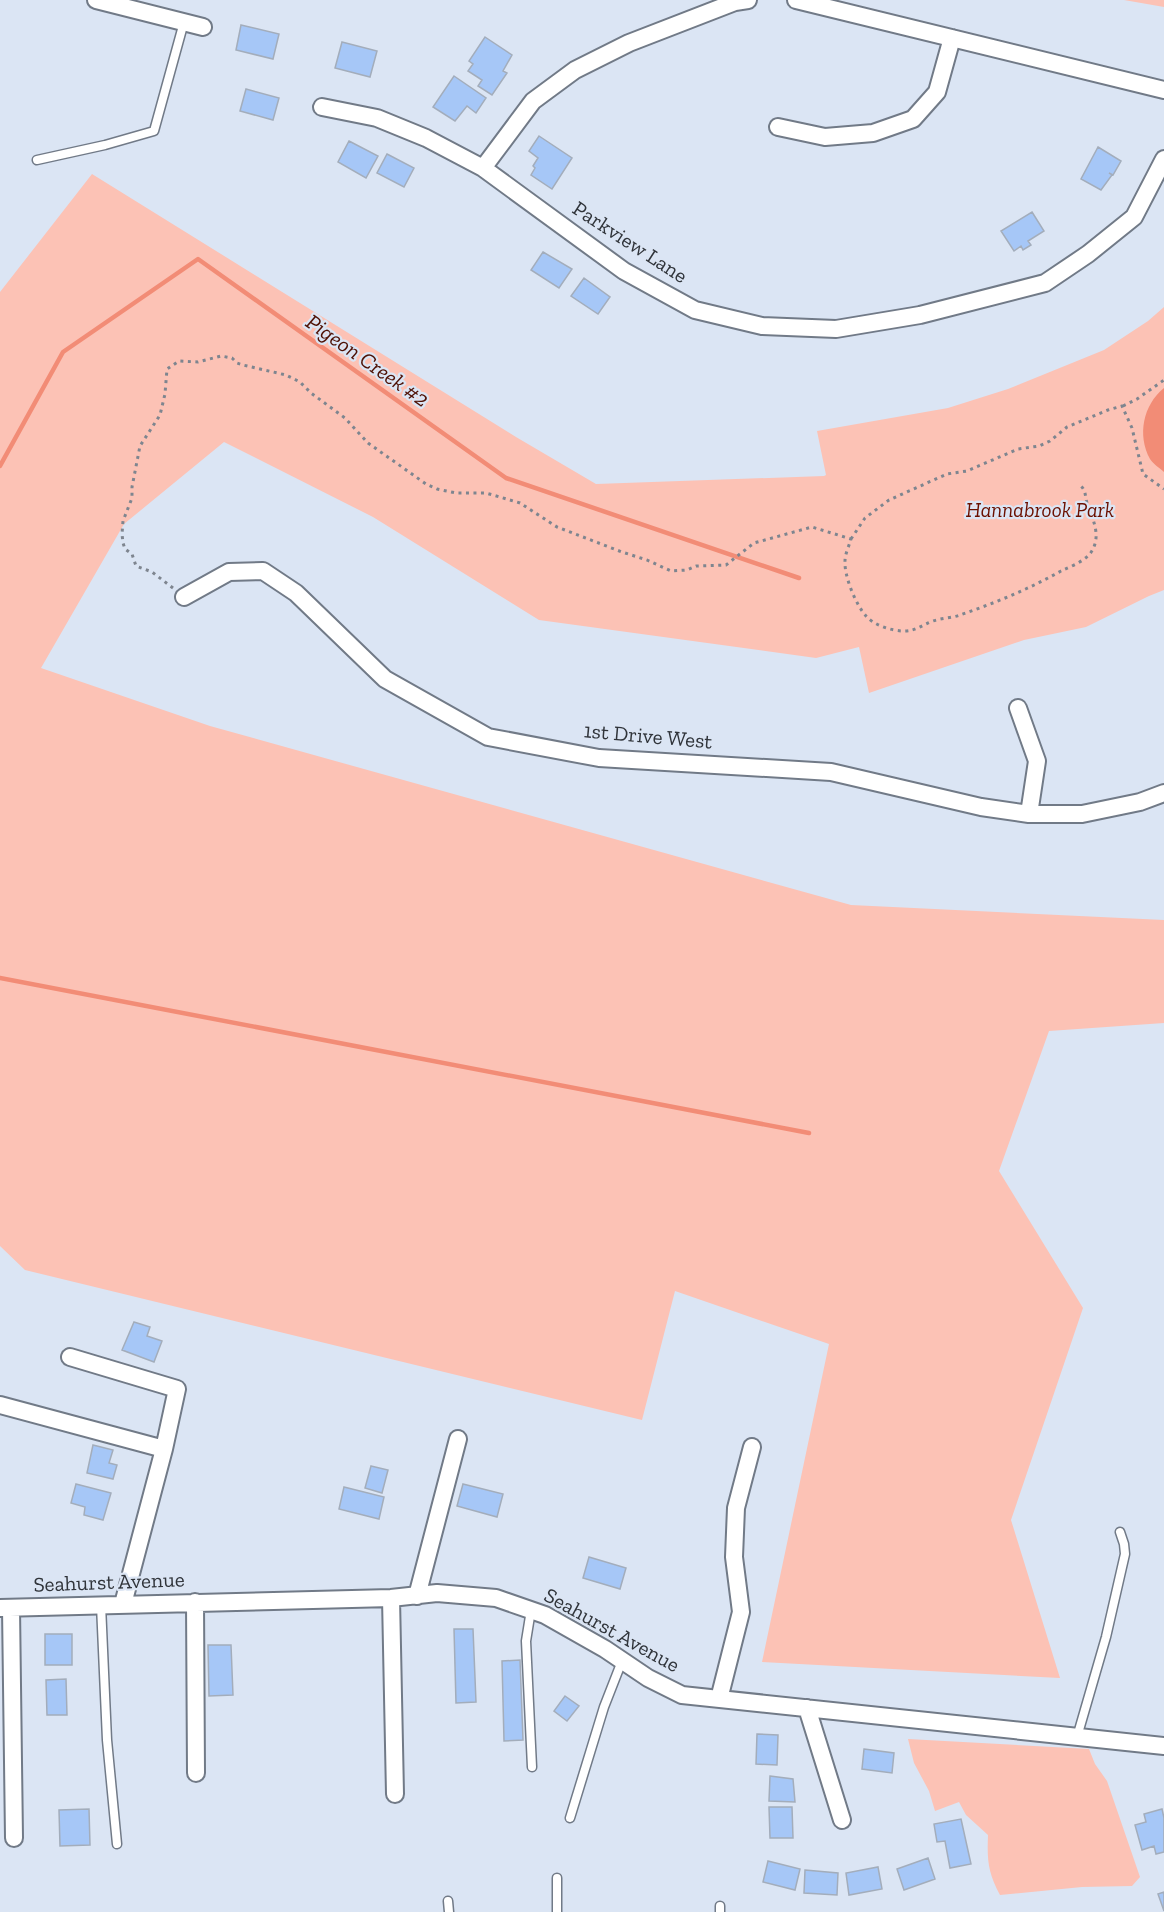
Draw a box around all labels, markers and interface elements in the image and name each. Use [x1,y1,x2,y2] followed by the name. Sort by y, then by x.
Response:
[568,195,692,288] street label: Parkview Lane
[301,308,435,413] water label: Pigeon Creek #2
[966,497,1114,522] park label: Hannabrook Park
[583,717,714,754] street label: 1st Drive West
[33,1566,185,1597] street label: Seahurst Avenue
[540,1582,685,1677] street label: Seahurst Avenue

